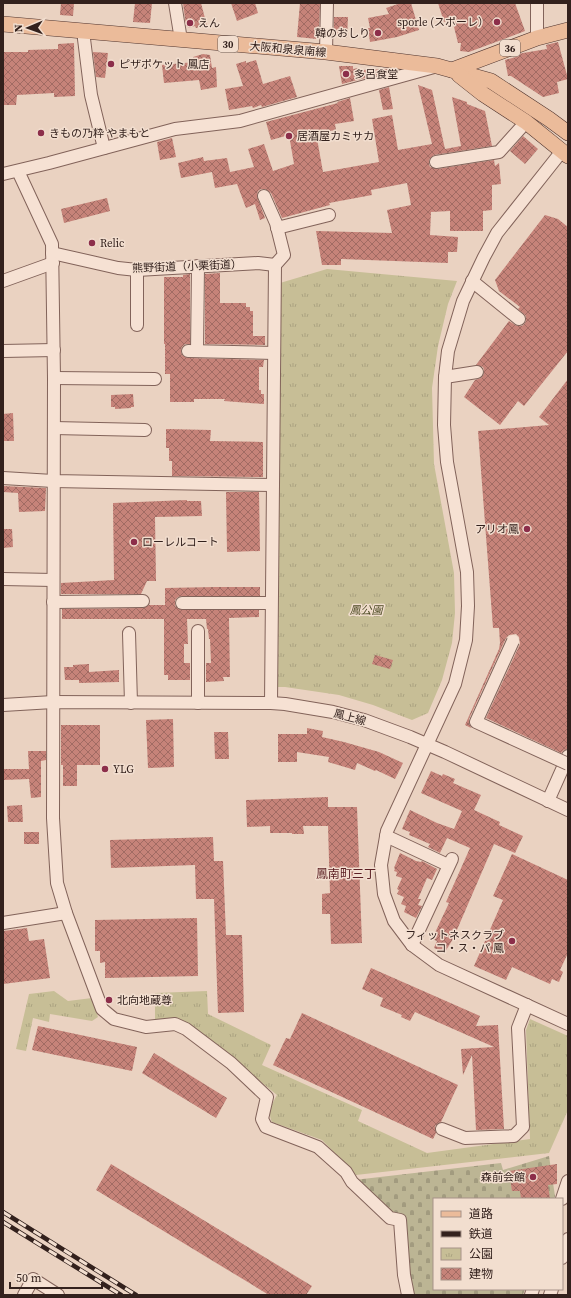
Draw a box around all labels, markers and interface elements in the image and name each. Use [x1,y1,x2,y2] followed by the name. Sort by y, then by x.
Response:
[8,8,48,48] north arrow
[397,15,489,30] place label: sporle (スポーレ）
[198,16,220,31] place label: えん
[492,17,502,27] marker: sporle (スポーレ）
[185,18,195,28] marker: えん
[11,24,26,33] text: N
[315,26,370,41] place label: 韓のおしり
[373,28,383,38] marker: 韓のおしり
[218,36,238,52] road number: 30
[249,39,327,60] street label: 大阪和泉泉南線
[500,40,520,56] road number: 36
[119,57,210,72] place label: ピザポケット 鳳店
[106,59,116,69] marker: ピザポケット 鳳店
[354,67,398,82] place label: 多呂食堂
[341,69,351,79] marker: 多呂食堂
[49,126,150,141] place label: きもの乃粋 やまもと
[36,128,46,138] marker: きもの乃粋 やまもと
[297,129,374,144] place label: 居酒屋カミサカ
[284,131,294,141] marker: 居酒屋カミサカ
[100,236,125,251] place label: Relic
[87,238,97,248] marker: Relic
[132,257,242,276] street label: 熊野街道（小栗街道）
[475,522,519,537] place label: アリオ鳳
[522,524,532,534] marker: アリオ鳳
[142,535,219,550] place label: ローレルコート
[129,537,139,547] marker: ローレルコート
[350,603,384,618] park label: 鳳公園
[332,706,368,729] street label: 鳳上線
[113,762,134,777] place label: YLG
[100,764,110,774] marker: YLG
[316,866,376,882] district label: 鳳南町三丁
[405,928,504,956] place label: フィットネスクラブ コ・ス・パ 鳳
[507,936,517,946] marker: フィットネスクラブ コ・ス・パ 鳳
[117,993,172,1008] place label: 北向地蔵尊
[104,995,114,1005] marker: 北向地蔵尊
[481,1170,525,1185] place label: 森前会館
[528,1172,538,1182] marker: 森前会館
[433,1198,563,1290] legend
[469,1206,493,1222] text: 道路
[469,1226,493,1242] text: 鉄道
[469,1246,493,1262] text: 公園
[10,1264,102,1290] scale bar
[469,1266,493,1282] text: 建物
[16,1270,42,1286] text: 50 m

